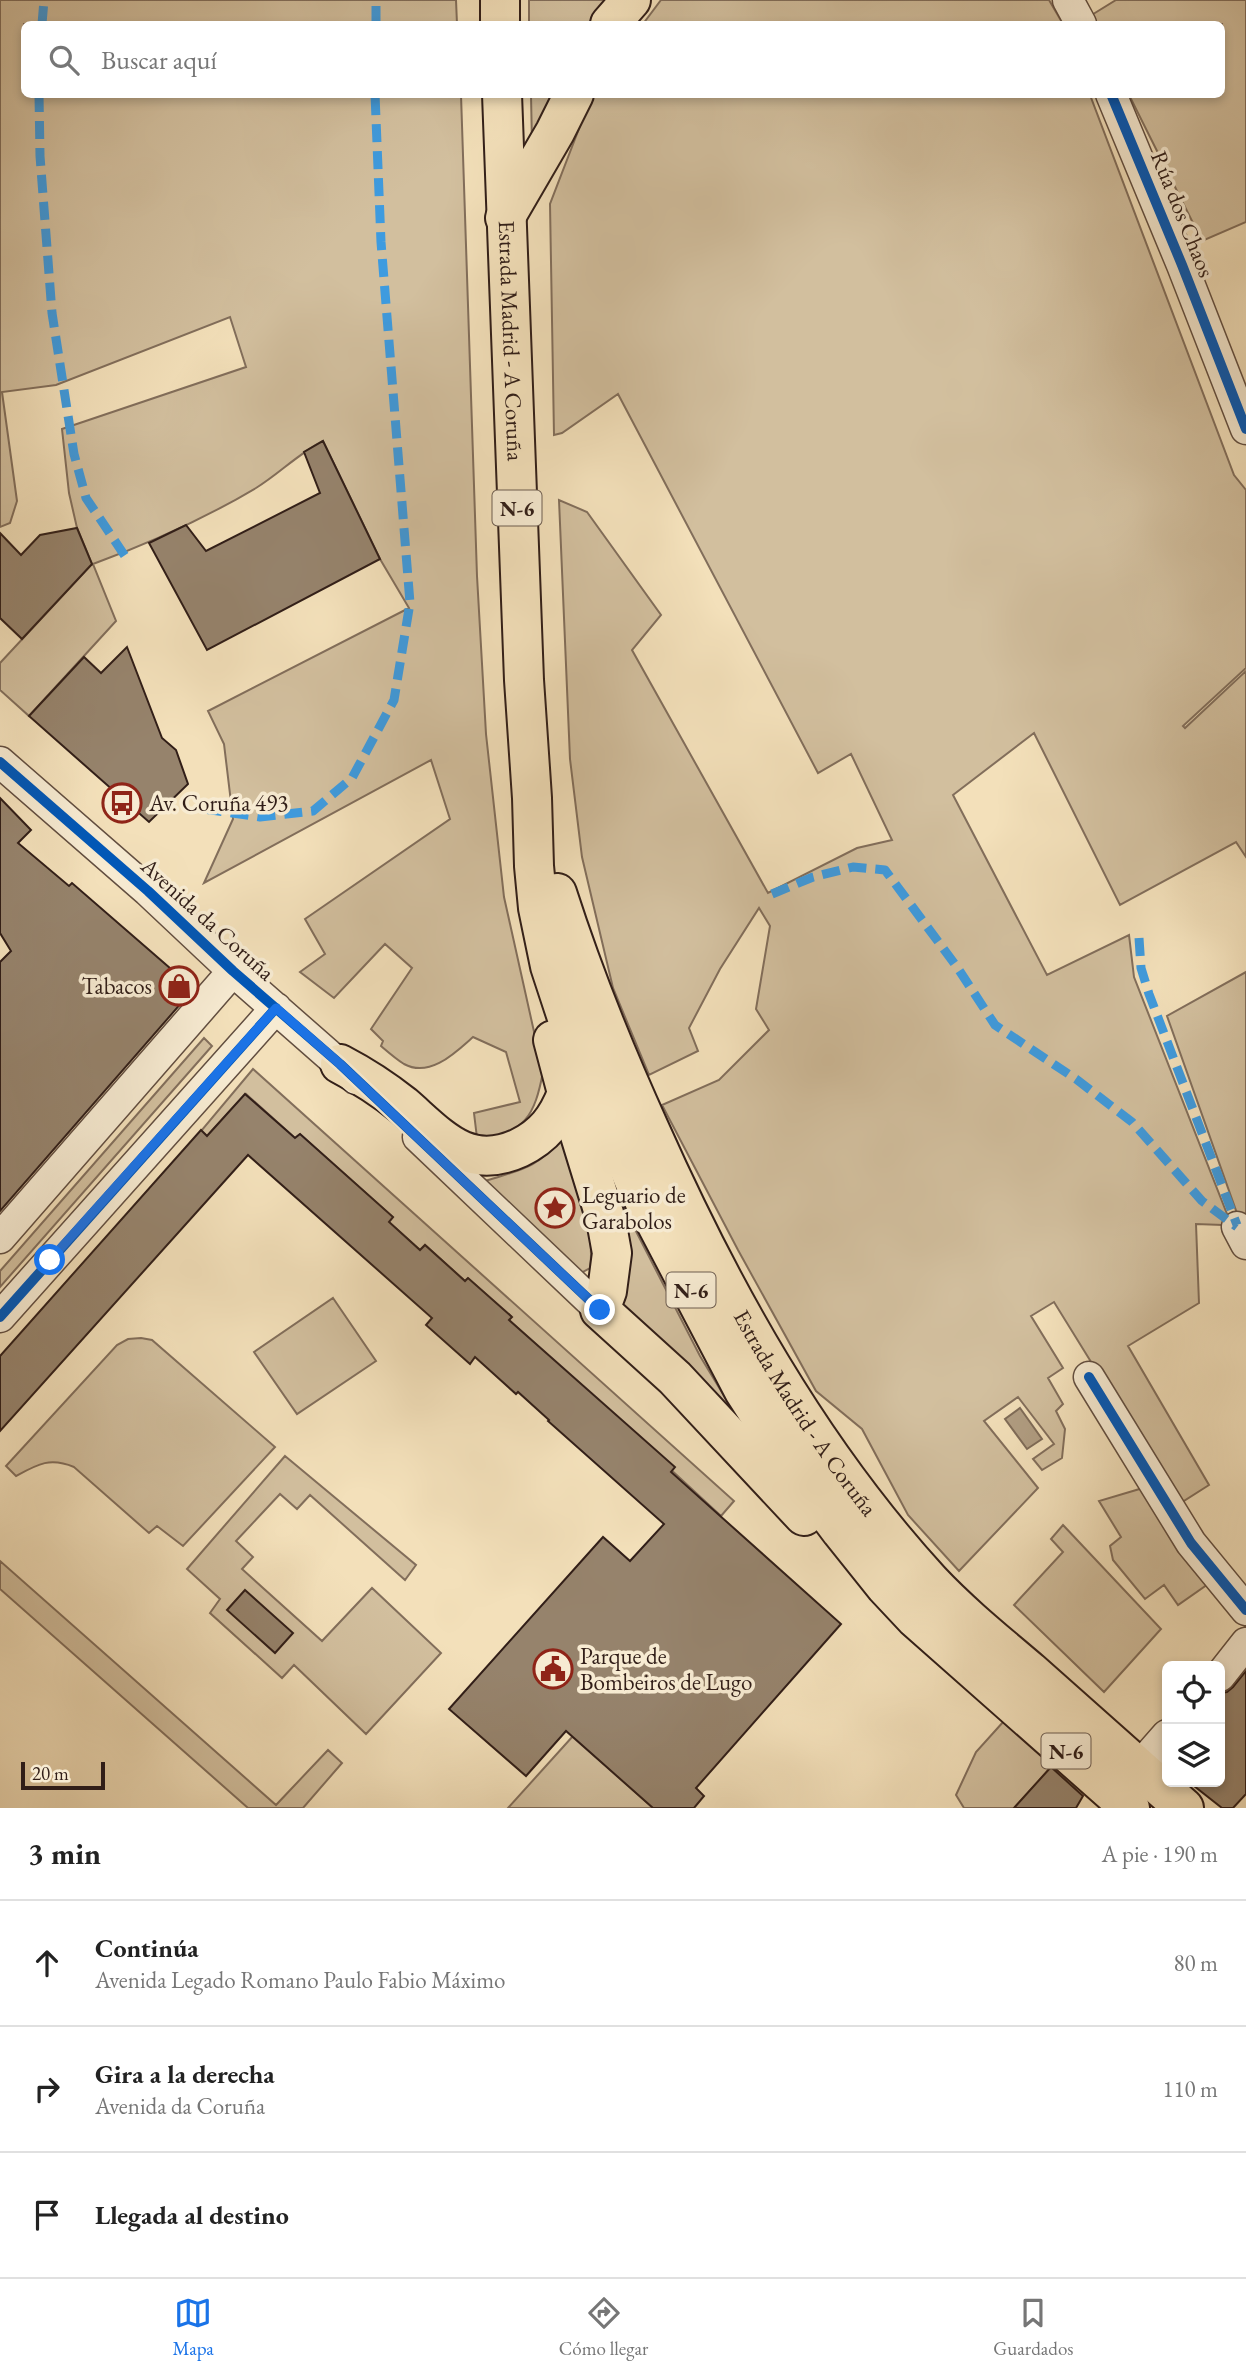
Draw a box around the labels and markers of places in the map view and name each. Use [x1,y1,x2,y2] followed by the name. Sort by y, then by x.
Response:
[101,782,143,824] bus stop icon: Av. Coruña 493
[148,788,288,818] place label: Av. Coruña 493
[158,965,200,1007] shop icon: Tabacos
[82,971,152,1001] place label: Tabacos
[582,1180,686,1236] place label: Leguario de Garabolos
[534,1187,576,1229] place icon: Leguario de Garabolos
[580,1641,752,1697] place label: Parque de Bombeiros de Lugo
[532,1648,574,1690] public building icon: Parque de Bombeiros de Lugo

